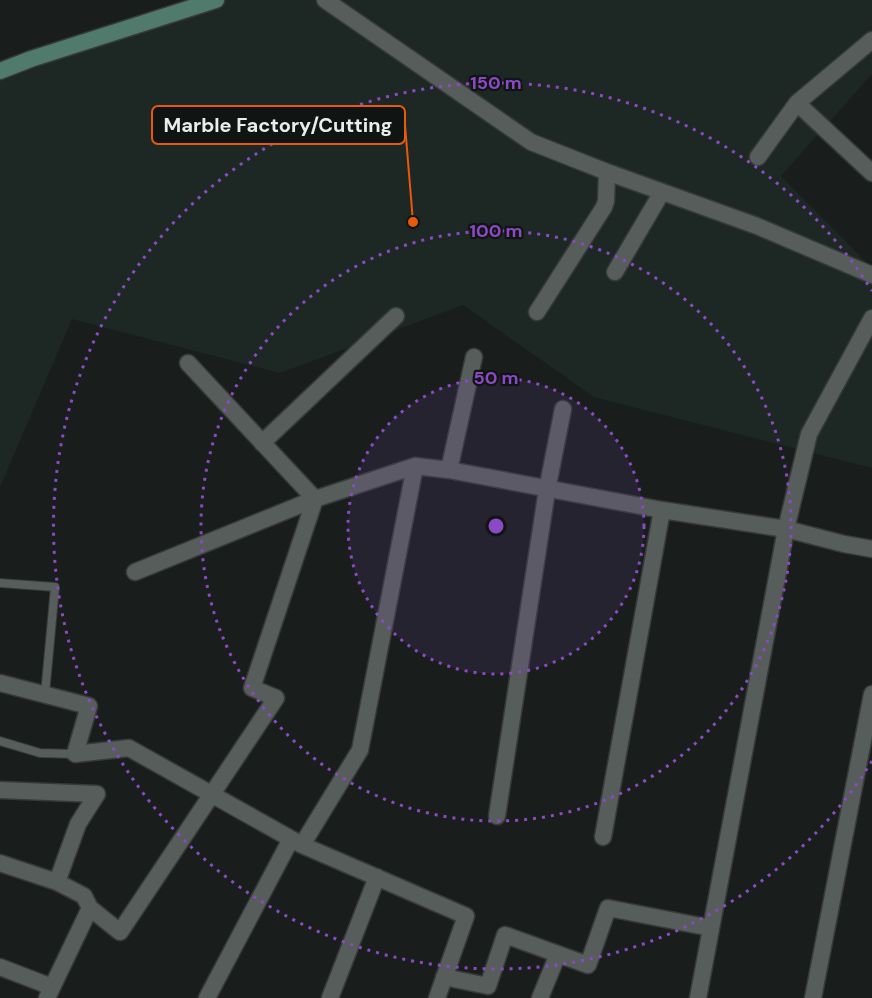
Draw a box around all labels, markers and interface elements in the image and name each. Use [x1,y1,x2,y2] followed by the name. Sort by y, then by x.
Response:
[470,71,522,95] text: 150 m
[152,106,405,144] callout: Marble Factory/Cutting
[164,112,393,138] text: Marble Factory/Cutting
[469,219,523,243] text: 100 m
[473,366,519,390] text: 50 m
[486,516,506,536] centre of rings

